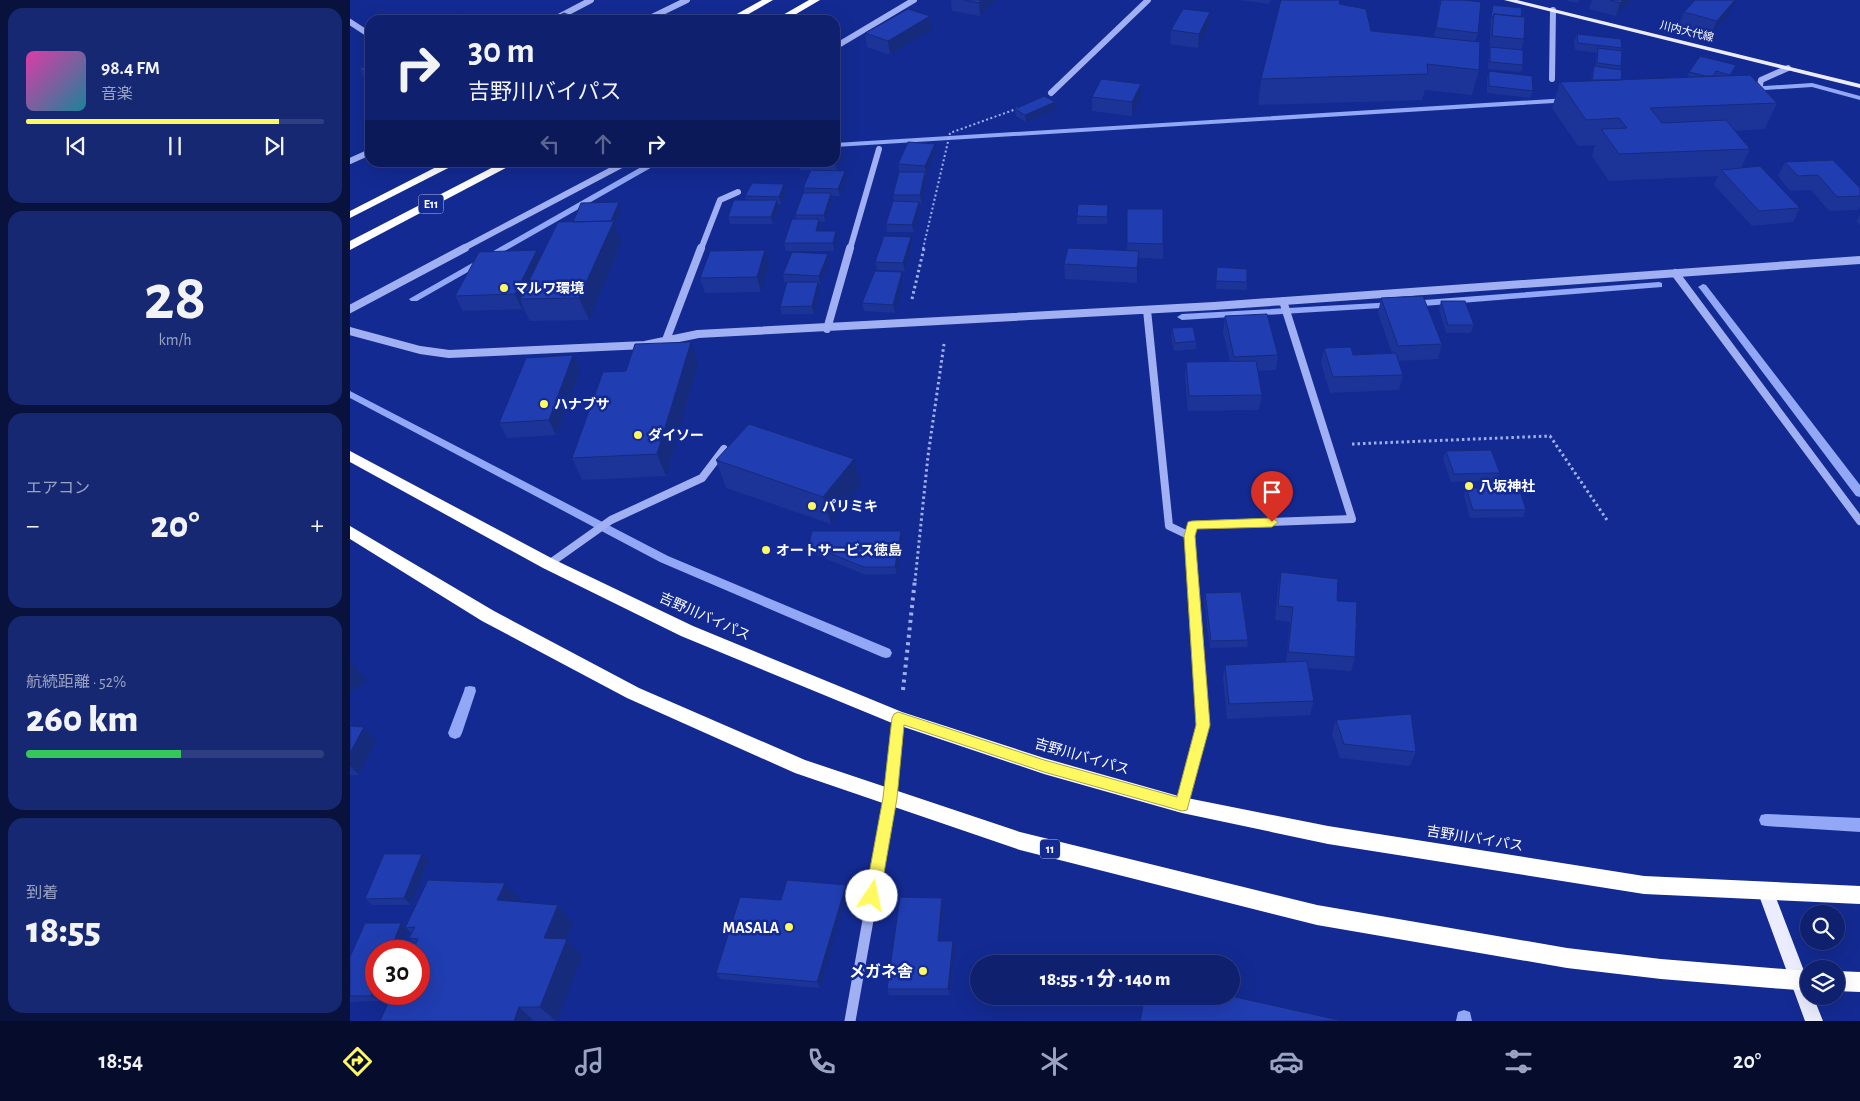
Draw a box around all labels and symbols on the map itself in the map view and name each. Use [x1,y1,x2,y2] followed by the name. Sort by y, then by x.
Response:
[1659,19,1715,43] street label: 川内大代線
[418,194,444,213] road number: E11
[514,281,584,296] place label: マルワ環境
[498,282,510,294] marker: マルワ環境
[554,396,610,412] place label: ハナブサ
[538,398,550,410] marker: ハナブサ
[648,427,704,443] place label: ダイソー
[632,429,644,441] marker: ダイソー
[1251,471,1293,522] pin
[1479,478,1535,494] place label: 八坂神社
[1463,480,1475,492] marker: 八坂神社
[822,499,878,514] place label: パリミキ
[806,500,818,512] marker: パリミキ
[776,543,902,558] place label: オートサービス徳島
[760,544,772,556] marker: オートサービス徳島
[657,590,752,643] street label: 吉野川バイパス
[1033,736,1131,777] street label: 吉野川バイパス
[1425,823,1524,854] street label: 吉野川バイパス
[1040,840,1060,859] road number: 11
[845,869,897,921] position arrow
[722,920,779,936] place label: MASALA
[783,921,795,933] marker: MASALA
[365,940,430,1005] speed limit sign: 30
[849,963,913,980] place label: メガネ舎
[917,965,929,977] marker: メガネ舎

